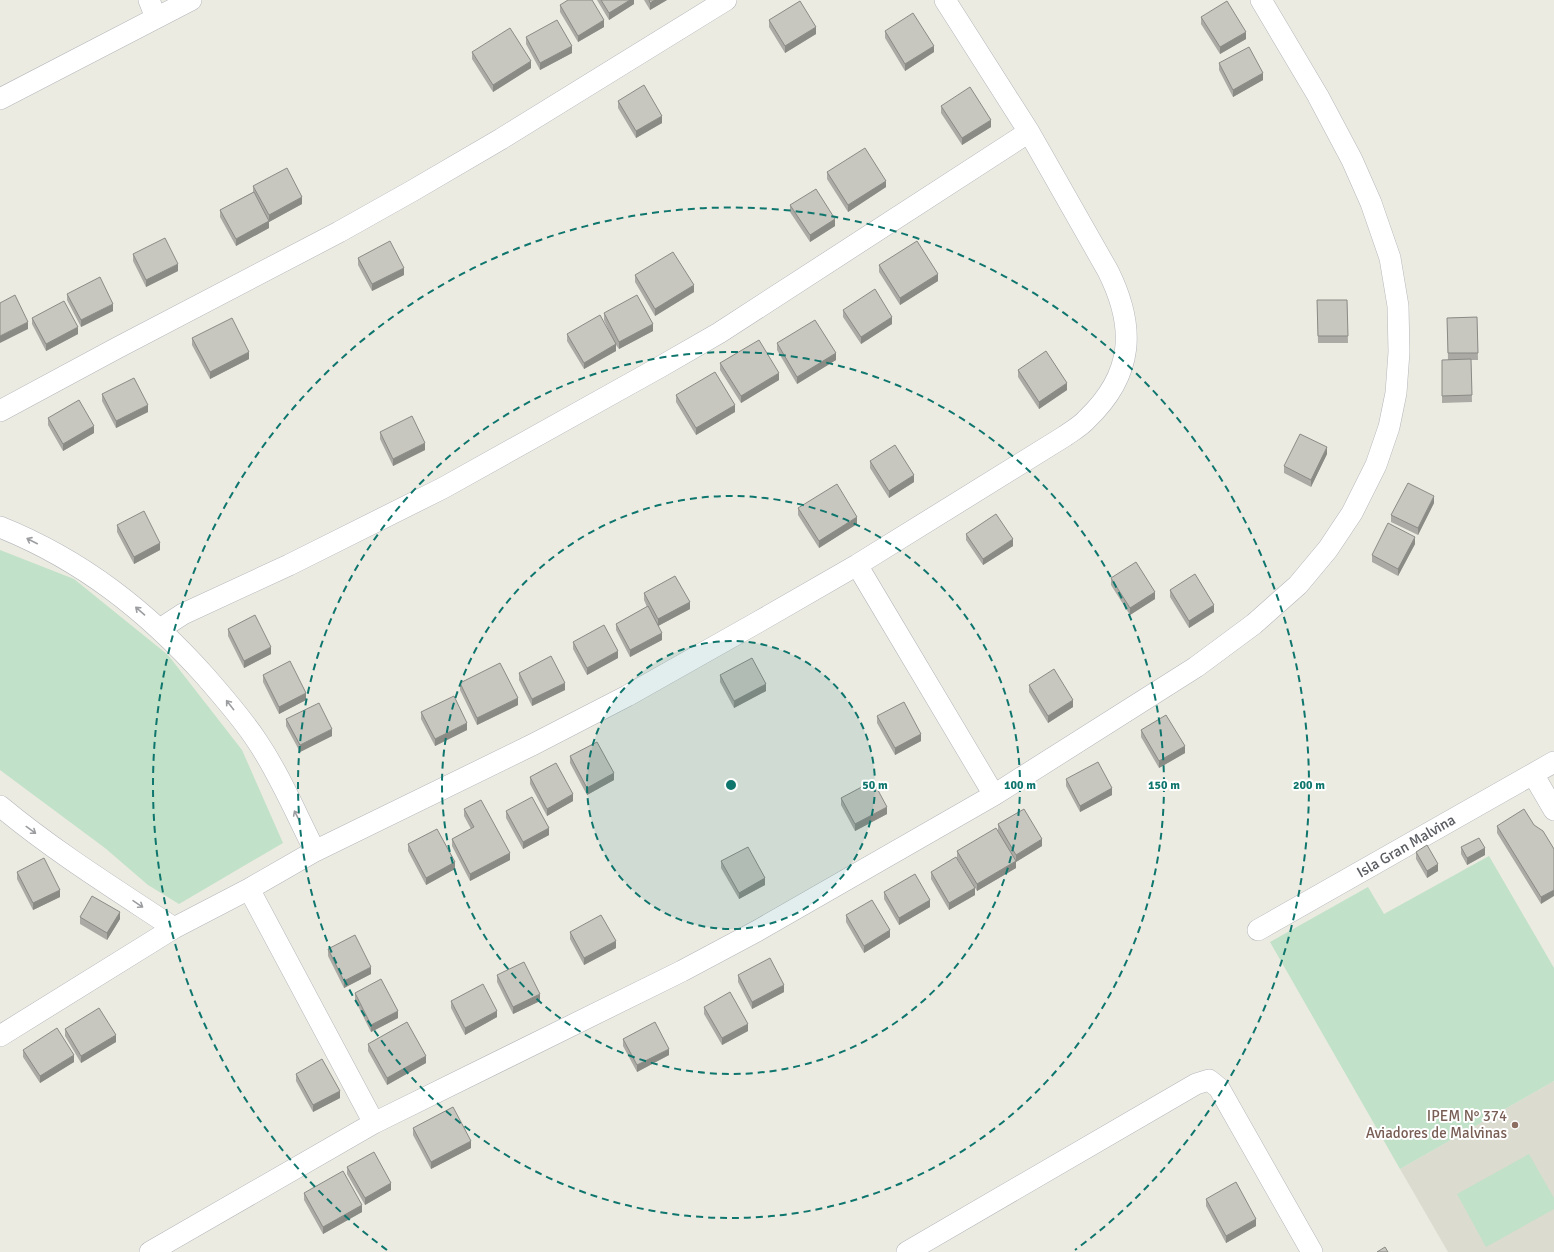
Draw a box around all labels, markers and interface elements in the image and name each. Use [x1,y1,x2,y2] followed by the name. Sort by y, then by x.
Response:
[26,536,38,544] one-way arrow
[135,607,146,616] one-way arrow
[226,700,235,711] one-way arrow
[724,778,738,792] centre of rings
[862,778,888,793] text: 50 m
[1004,778,1036,793] text: 100 m
[1148,778,1180,793] text: 150 m
[1293,778,1325,793] text: 200 m
[293,810,301,822] one-way arrow
[1353,810,1459,882] street label: Isla Gran Malvina
[25,826,36,834] one-way arrow
[132,899,143,908] one-way arrow
[1366,1107,1507,1142] place label: IPEM N° 374 Aviadores de Malvinas
[1510,1120,1520,1130] marker: IPEM N° 374 Aviadores de Malvinas

